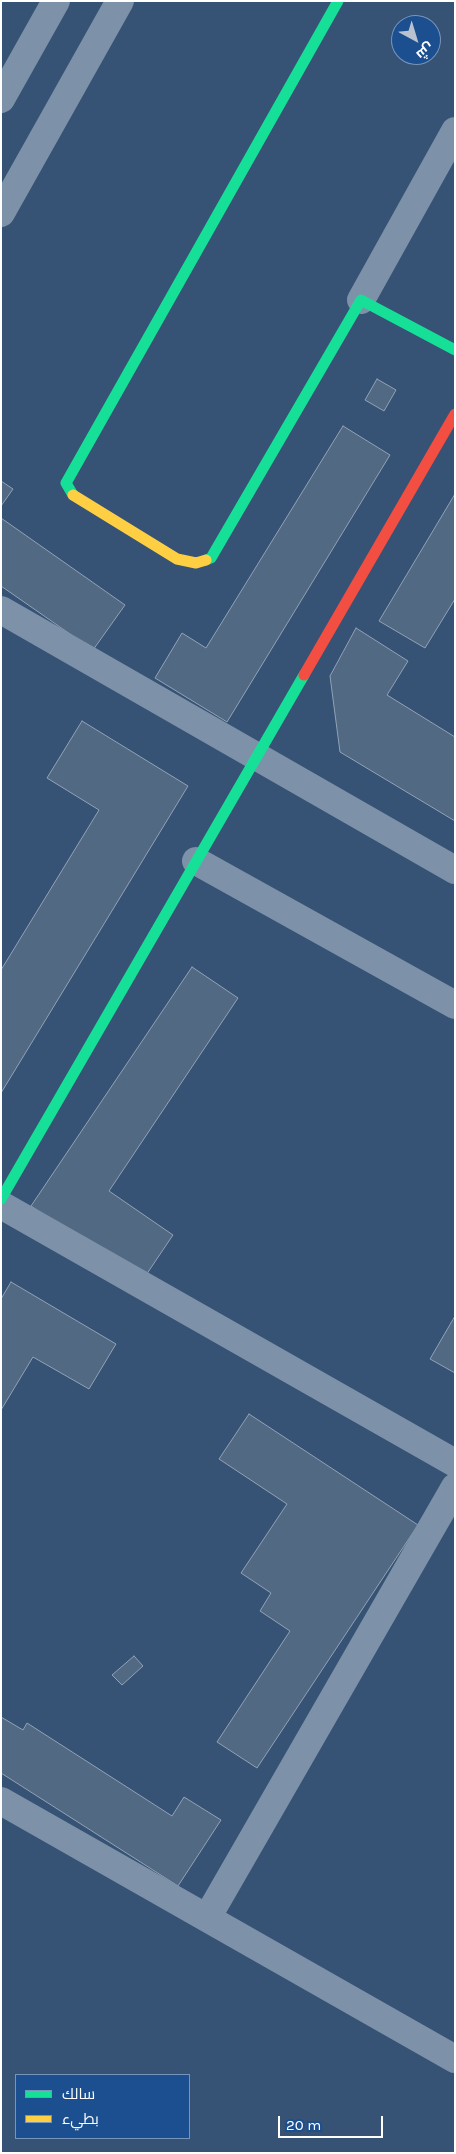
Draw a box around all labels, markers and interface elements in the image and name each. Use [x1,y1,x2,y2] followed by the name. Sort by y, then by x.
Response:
[391,15,441,65] north arrow
[413,39,437,64] text: ش
[15,2074,190,2139] legend
[62,2085,95,2103] text: سالك
[281,2106,386,2138] scale bar
[62,2110,99,2128] text: بطيء
[286,2116,321,2134] text: 20 m

